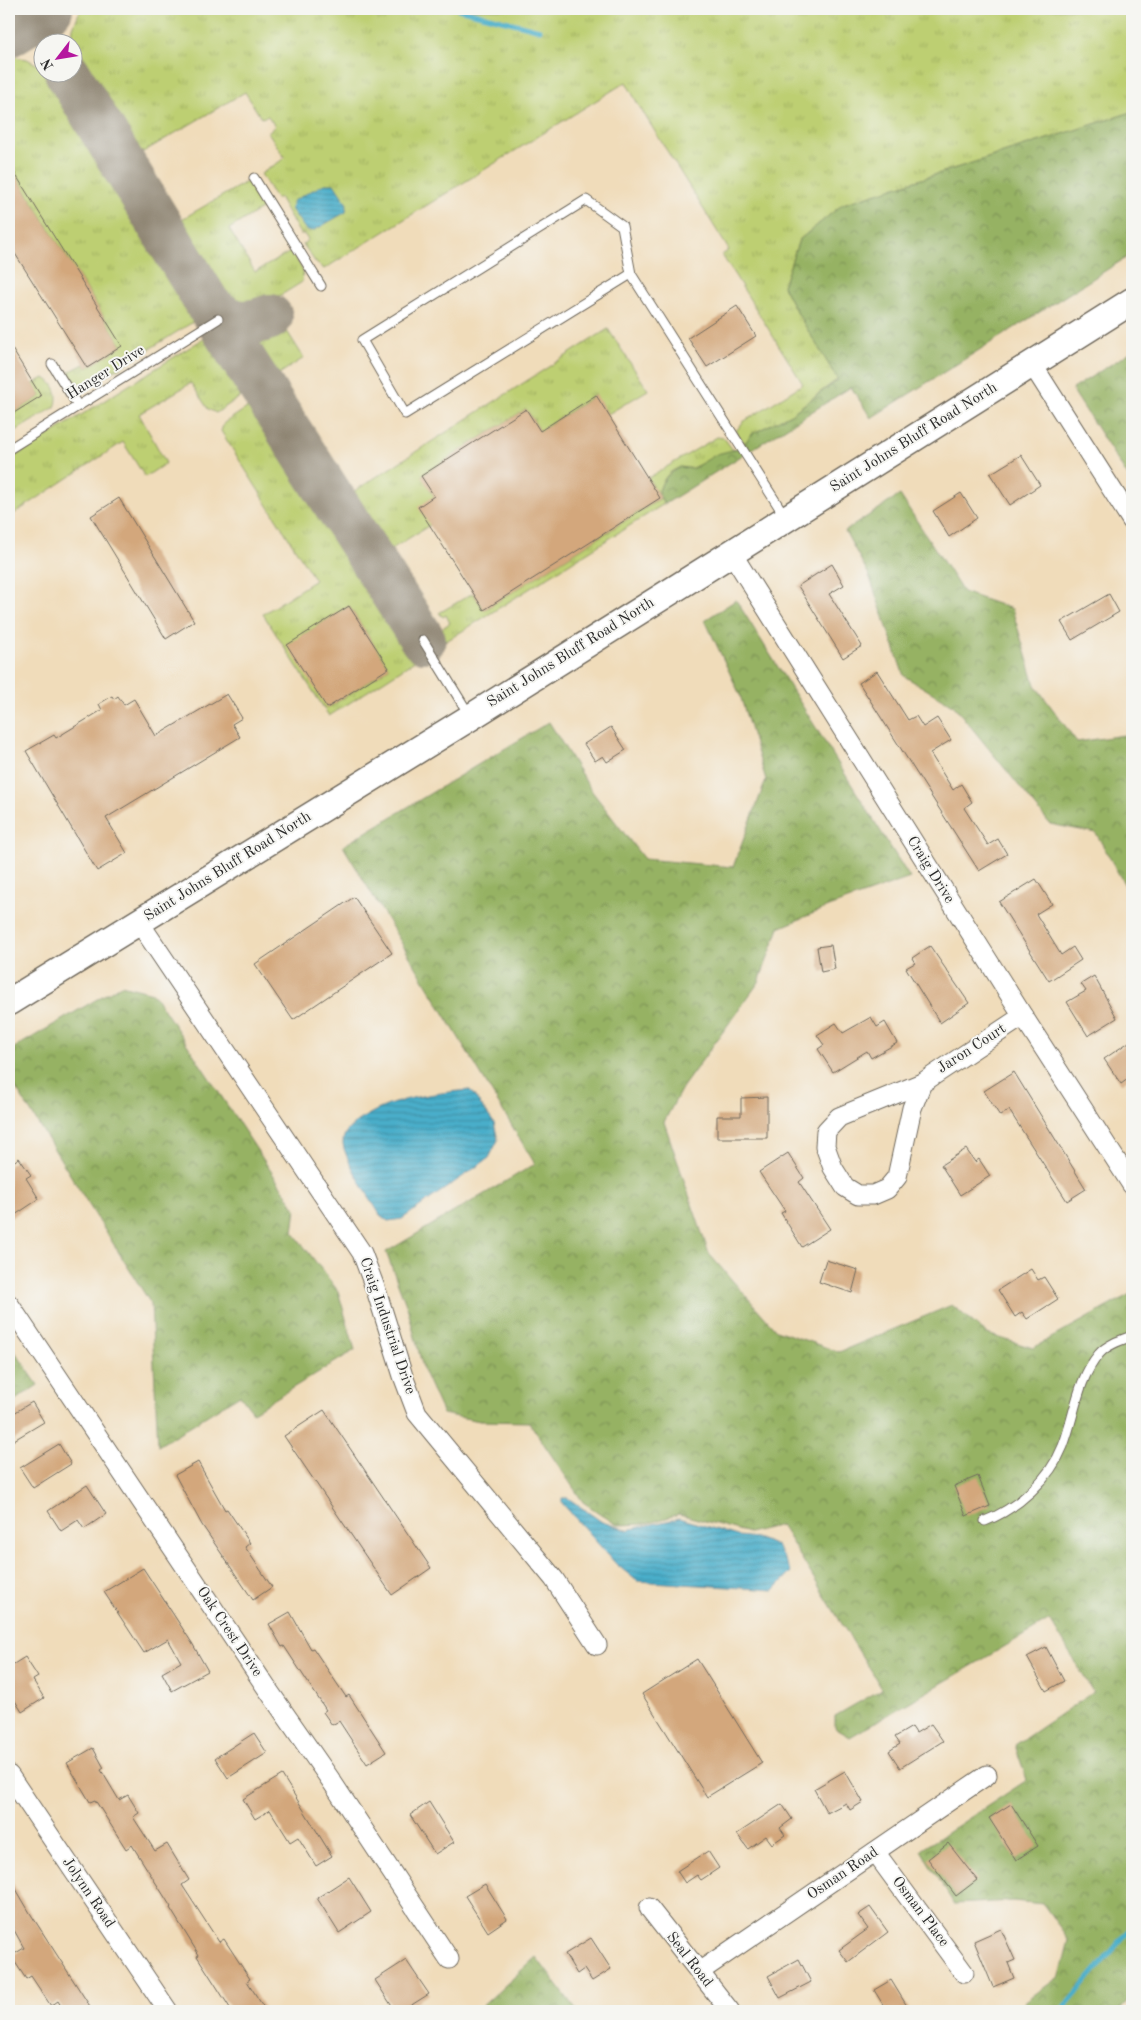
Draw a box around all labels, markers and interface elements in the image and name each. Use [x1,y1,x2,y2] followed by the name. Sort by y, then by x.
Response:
[32,32,82,82] north arrow
[39,56,56,72] text: N
[64,343,148,403] street label: Hanger Drive
[828,380,1000,496] street label: Saint Johns Bluff Road North
[485,595,657,711] street label: Saint Johns Bluff Road North
[142,809,314,925] street label: Saint Johns Bluff Road North
[904,834,957,906] street label: Craig Drive
[935,1021,1009,1077] street label: Jaron Court
[357,1256,417,1396] street label: Craig Industrial Drive
[193,1584,265,1680] street label: Oak Crest Drive
[805,1845,881,1903] street label: Osman Road
[59,1855,117,1931] street label: Jolynn Road
[889,1874,951,1950] street label: Osman Place
[663,1930,715,1990] street label: Seal Road

